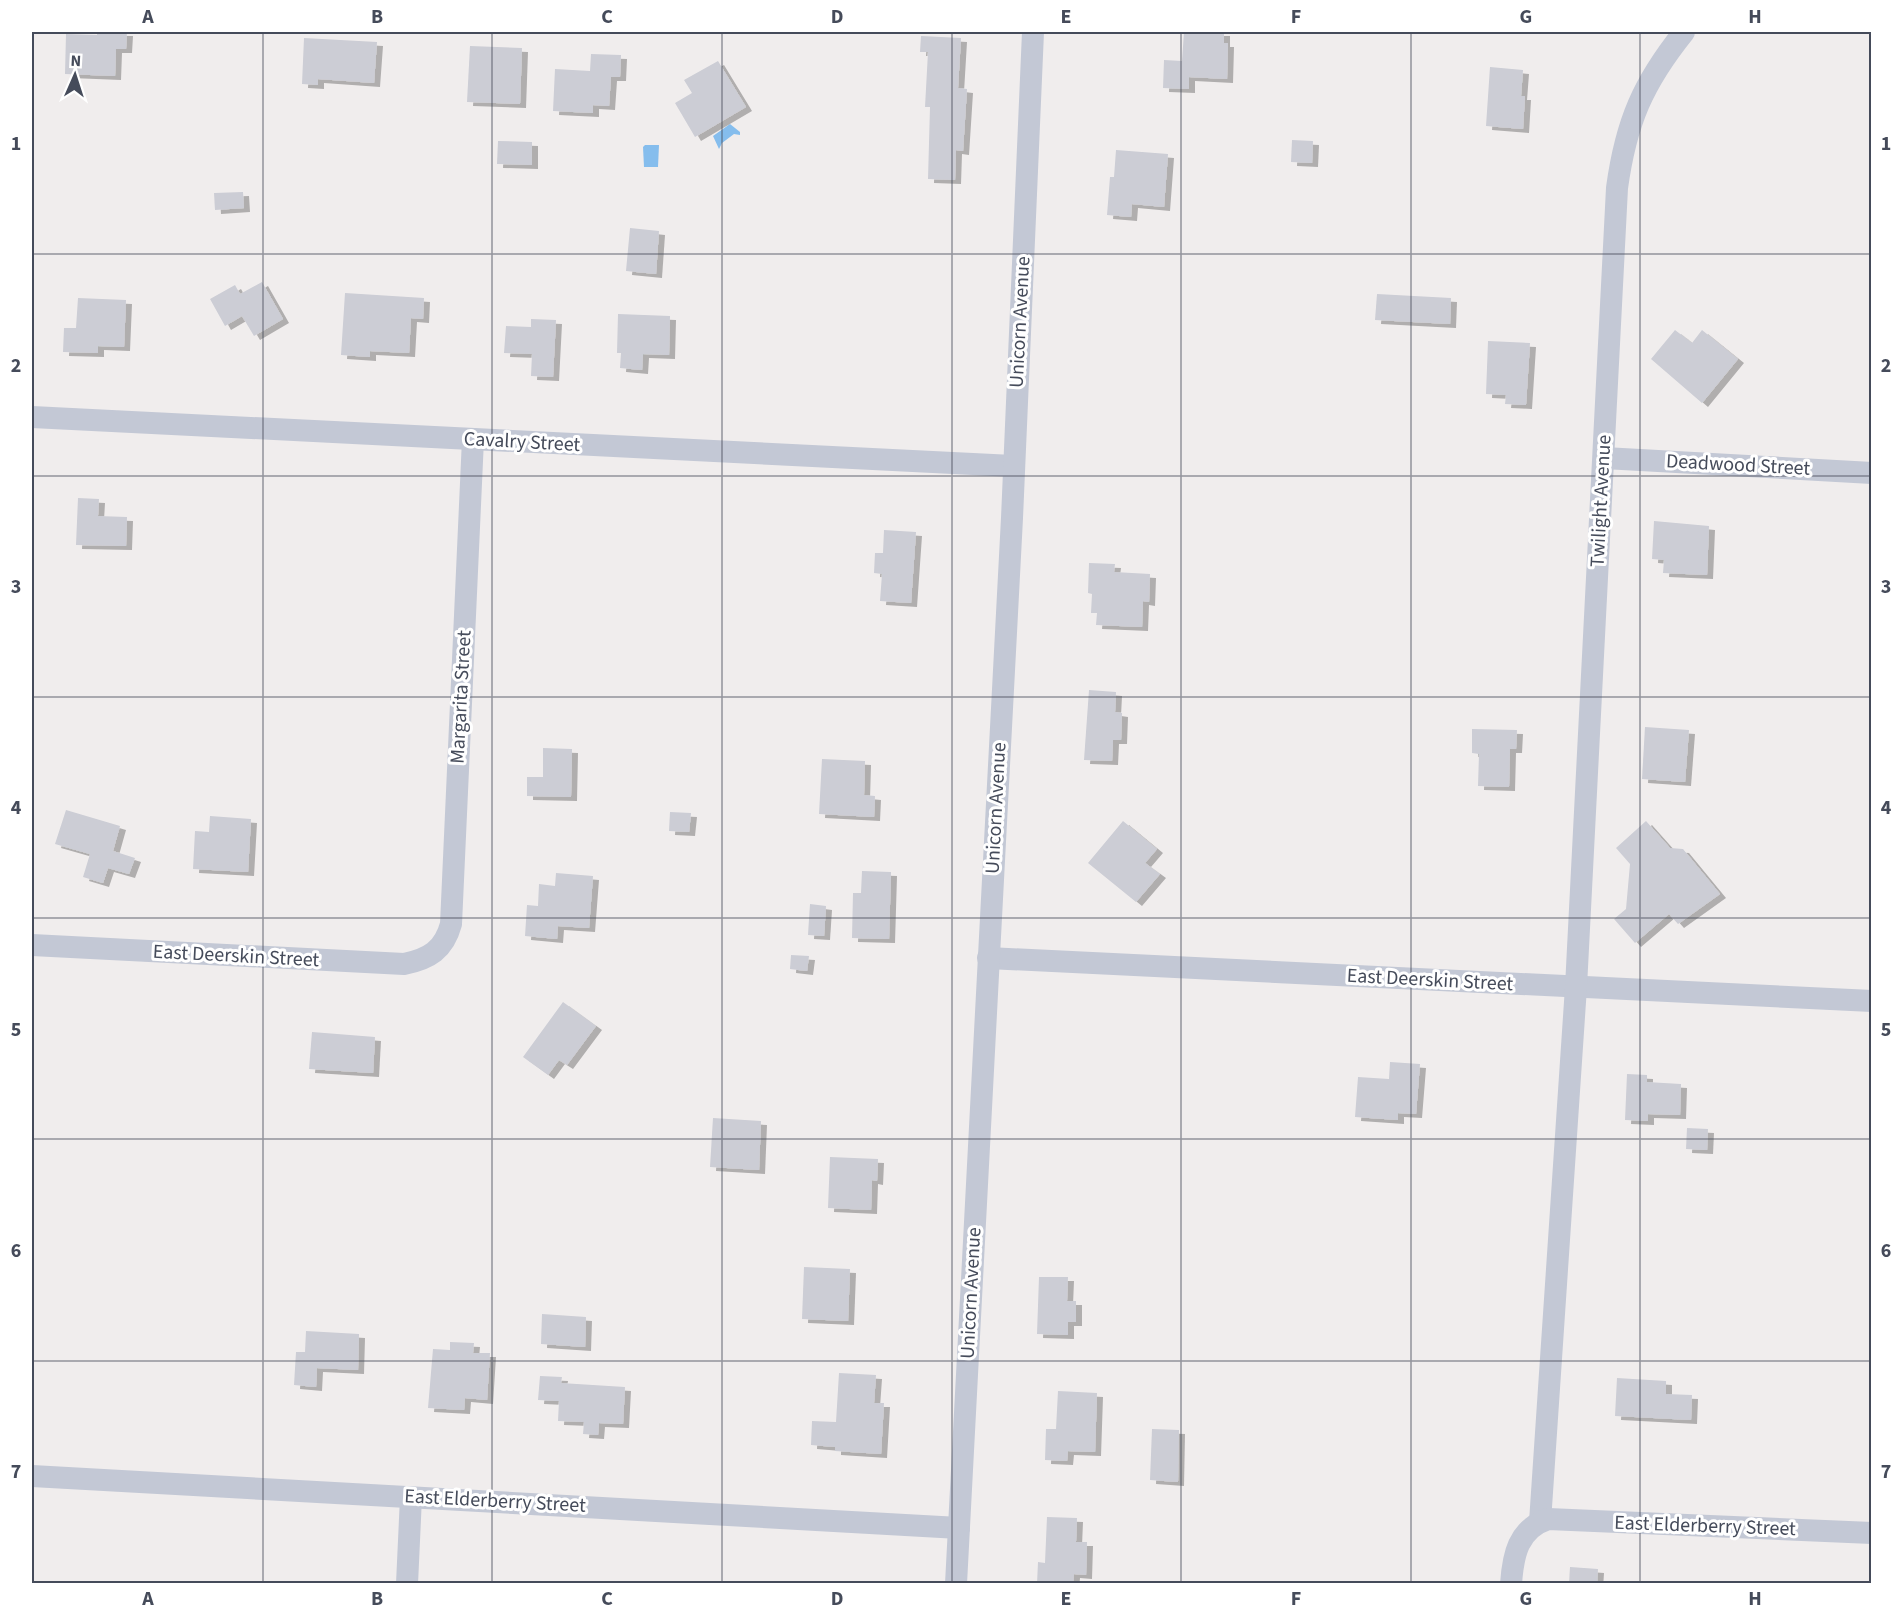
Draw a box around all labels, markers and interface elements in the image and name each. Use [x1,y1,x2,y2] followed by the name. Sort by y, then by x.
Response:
[141,3,154,31] text: A
[371,3,383,31] text: B
[601,3,613,31] text: C
[831,3,843,31] text: D
[1061,3,1071,31] text: E
[1291,3,1301,31] text: F
[1520,3,1532,31] text: G
[1748,3,1762,31] text: H
[45,45,105,105] north arrow
[70,50,82,72] text: N
[11,130,21,158] text: 1
[1881,130,1891,158] text: 1
[1003,255,1037,389] street label: Unicorn Avenue
[11,352,21,380] text: 2
[1881,352,1891,380] text: 2
[463,425,581,459] street label: Cavalry Street
[1584,434,1618,568] street label: Twilight Avenue
[1665,447,1811,483] street label: Deadwood Street
[11,573,21,601] text: 3
[1881,573,1891,601] text: 3
[444,629,478,764] street label: Margarita Street
[979,741,1013,875] street label: Unicorn Avenue
[11,794,22,822] text: 4
[1881,794,1892,822] text: 4
[152,938,320,974] street label: East Deerskin Street
[1346,962,1514,998] street label: East Deerskin Street
[11,1016,21,1044] text: 5
[1881,1016,1891,1044] text: 5
[954,1226,988,1360] street label: Unicorn Avenue
[11,1237,21,1265] text: 6
[1881,1237,1891,1265] text: 6
[11,1458,21,1486] text: 7
[1881,1458,1891,1486] text: 7
[404,1482,587,1520] street label: East Elderberry Street
[1614,1509,1797,1543] street label: East Elderberry Street
[141,1585,154,1613] text: A
[371,1585,383,1613] text: B
[601,1585,613,1613] text: C
[831,1585,843,1613] text: D
[1061,1585,1071,1613] text: E
[1291,1585,1301,1613] text: F
[1520,1585,1532,1613] text: G
[1748,1585,1762,1613] text: H

